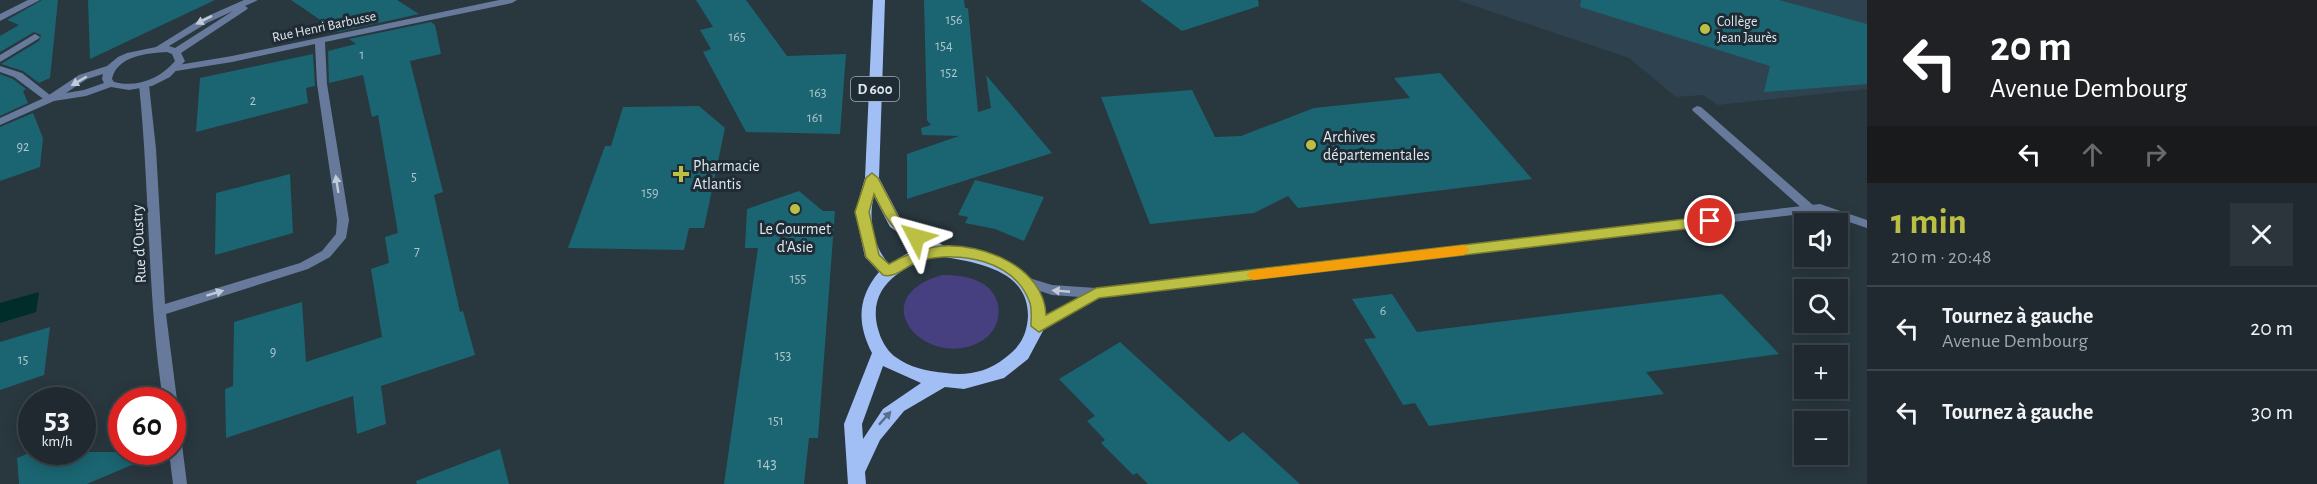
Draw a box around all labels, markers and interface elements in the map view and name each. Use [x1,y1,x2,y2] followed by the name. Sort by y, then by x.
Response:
[271,9,377,45] street label: Rue Henri Barbusse
[945,13,963,27] house number: 156
[1717,15,1777,45] place label: Collège Jean Jaurès
[195,16,212,25] one-way arrow
[1698,22,1712,36] marker: Collège Jean Jaurès
[1891,24,1969,102] icon: left
[1990,26,2072,68] text: 20 m
[728,30,746,44] house number: 165
[935,39,953,53] house number: 154
[360,48,364,62] house number: 1
[940,66,958,80] house number: 152
[1990,75,2187,102] text: Avenue Dembourg
[70,76,87,86] one-way arrow
[851,77,899,101] road number: D 600
[809,86,827,100] house number: 163
[250,94,256,108] house number: 2
[807,111,823,125] house number: 161
[1323,129,1430,163] place label: Archives départementales
[1304,138,1318,152] marker: Archives départementales
[2013,138,2046,171] icon: left
[2076,138,2109,171] icon: ahead
[2139,138,2172,171] icon: right
[17,140,29,154] house number: 92
[693,158,760,192] place label: Pharmacie Atlantis
[674,167,688,181] marker: Pharmacie Atlantis
[411,170,417,184] house number: 5
[332,174,341,193] one-way arrow
[641,186,659,200] house number: 159
[1684,195,1735,246] pin
[788,202,802,216] marker: Le Gourmet d'Asie
[2230,203,2293,266] button: close
[129,204,150,284] street label: Rue d'Oustry
[1693,204,1726,237] icon: arrive
[1891,204,1967,240] text: 1 min
[884,205,948,269] position arrow
[1794,213,1848,465] map controls
[1794,213,1848,267] button: sound
[759,221,831,255] place label: Le Gourmet d'Asie
[414,244,420,258] house number: 7
[1891,247,1991,267] text: 210 m · 20:48
[790,272,806,286] house number: 155
[1794,279,1848,333] button: search
[1051,286,1070,296] one-way arrow
[206,288,224,297] one-way arrow
[1380,304,1386,318] house number: 6
[1942,305,2093,327] text: Tournez à gauche
[1891,312,1924,345] icon: left
[2250,317,2293,339] text: 20 m
[1942,331,2088,351] text: Avenue Dembourg
[270,345,276,359] house number: 9
[1794,345,1848,399] button: +
[775,349,791,363] house number: 153
[18,353,28,367] house number: 15
[108,387,186,465] speed limit sign: 60
[1891,396,1924,429] icon: left
[1942,401,2093,423] text: Tournez à gauche
[2251,401,2293,423] text: 30 m
[44,404,70,434] text: 53
[878,411,891,426] one-way arrow
[1794,411,1848,465] button: −
[768,414,784,428] house number: 151
[42,434,72,449] text: km/h
[757,455,777,471] house number: 143

